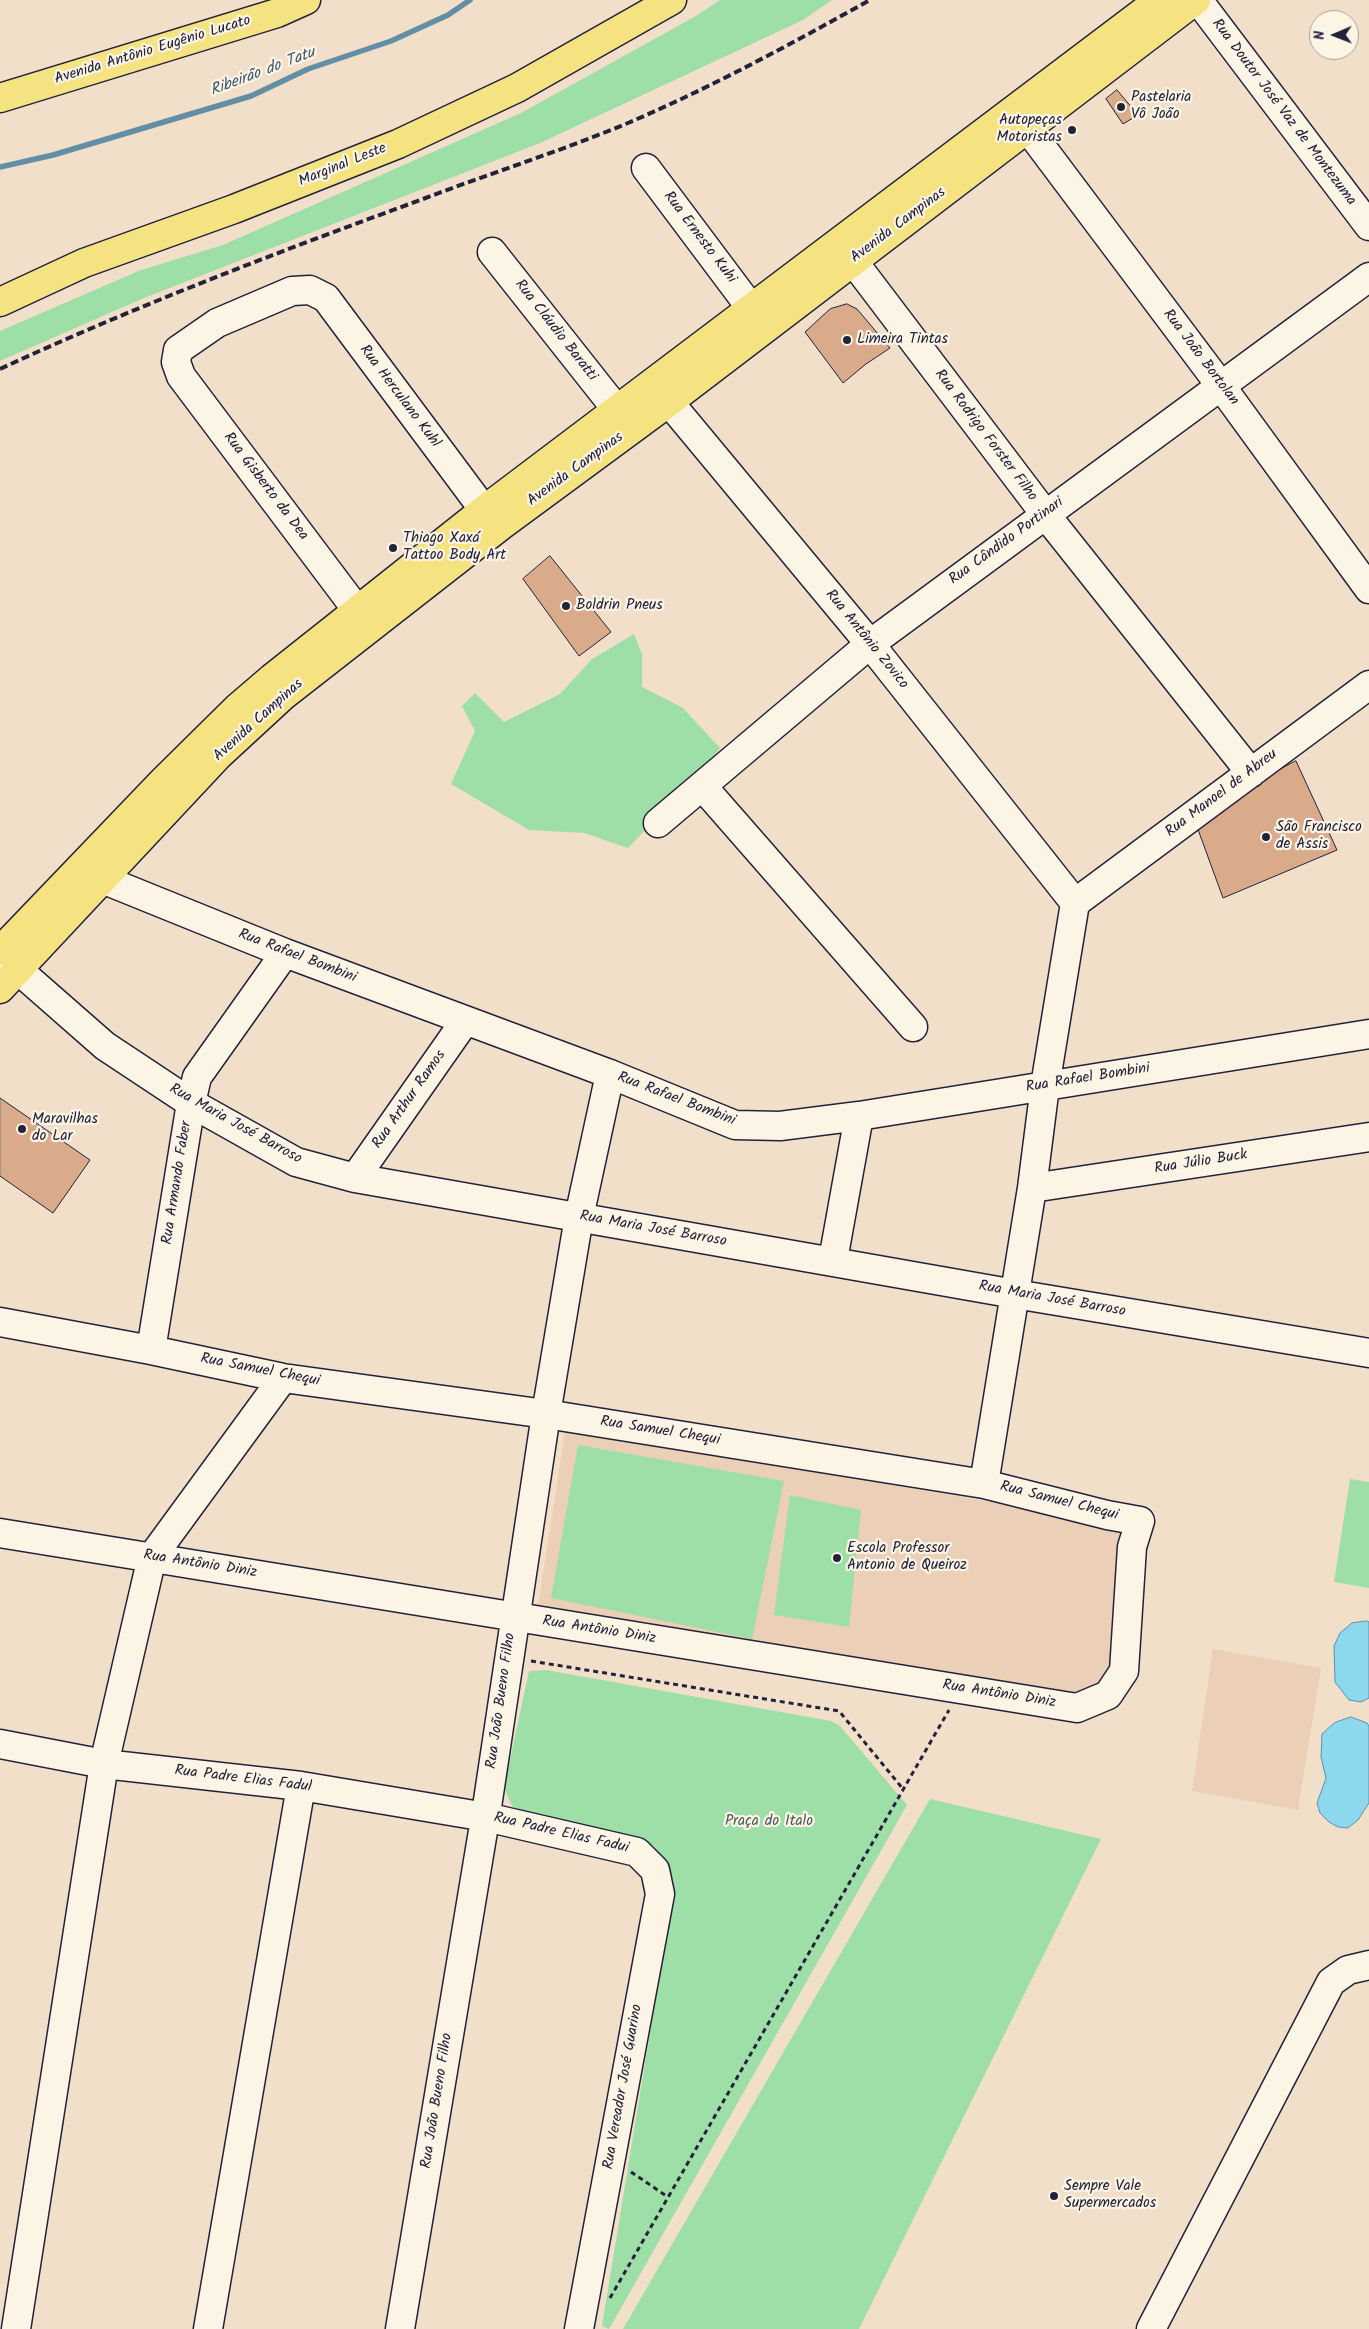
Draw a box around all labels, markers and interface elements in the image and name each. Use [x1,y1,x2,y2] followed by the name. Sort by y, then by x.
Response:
[1309,10,1359,60] north arrow
[53,13,253,89] street label: Avenida Antônio Eugênio Lucato
[1207,16,1359,210] street label: Rua Doutor José Vaz de Montezuma
[1309,31,1331,40] text: N
[208,44,318,102] water label: Ribeirão do Tatu
[1131,89,1191,124] place label: Pastelaria Vô João
[1115,101,1127,113] marker: Pastelaria Vô João
[997,112,1062,147] place label: Autopeças Motoristas
[1066,124,1078,136] marker: Autopeças Motoristas
[296,140,390,192] street label: Marginal Leste
[848,184,950,268] street label: Avenida Campinas
[659,189,739,287] street label: Rua Ernesto Kuhi
[510,277,600,385] street label: Rua Cláudio Baratti
[1158,307,1242,409] street label: Rua João Bortolan
[857,331,948,349] place label: Limeira Tintas
[841,334,853,346] marker: Limeira Tintas
[355,342,443,452] street label: Rua Herculano Kuhl
[930,367,1040,505] street label: Rua Rodrigo Forster Filho
[524,429,628,511] street label: Avenida Campinas
[219,430,311,544] street label: Rua Gisberto da Dea
[946,494,1068,590] street label: Rua Cândido Portinari
[403,530,506,565] place label: Thiago Xaxá Tattoo Body Art
[387,542,399,554] marker: Thiago Xaxá Tattoo Body Art
[820,587,912,693] street label: Rua Antônio Zovico
[576,597,663,615] place label: Boldrin Pneus
[560,600,572,612] marker: Boldrin Pneus
[210,676,308,766] street label: Avenida Campinas
[1163,746,1281,842] street label: Rua Manoel de Abreu
[1276,819,1362,854] place label: São Francisco de Assis
[1260,831,1272,843] marker: São Francisco de Assis
[235,926,359,988] street label: Rua Rafael Bombini
[369,1047,451,1153] street label: Rua Arthur Ramos
[1025,1060,1151,1098] street label: Rua Rafael Bombini
[614,1069,738,1131] street label: Rua Rafael Bombini
[166,1081,304,1169] street label: Rua Maria José Barroso
[32,1111,98,1146] place label: Maravilhas do Lar
[159,1120,197,1246] street label: Rua Armando Faber
[16,1123,28,1135] marker: Maravilhas do Lar
[1153,1147,1249,1179] street label: Rua Júlio Buck
[578,1208,728,1252] street label: Rua Maria José Barroso
[977,1278,1127,1322] street label: Rua Maria José Barroso
[199,1351,321,1391] street label: Rua Samuel Chequi
[599,1414,721,1450] street label: Rua Samuel Chequi
[998,1479,1120,1525] street label: Rua Samuel Chequi
[847,1540,967,1575] place label: Escola Professor Antonio de Queiroz
[142,1547,258,1583] street label: Rua Antônio Diniz
[831,1552,843,1564] marker: Escola Professor Antonio de Queiroz
[541,1613,657,1649] street label: Rua Antônio Diniz
[484,1632,520,1770] street label: Rua João Bueno Filho
[941,1677,1057,1713] street label: Rua Antônio Diniz
[173,1763,313,1797] street label: Rua Padre Elias Fadul
[492,1810,630,1858] street label: Rua Padre Elias Fadui
[725,1813,813,1831] park label: Praça do Italo
[601,2003,647,2171] street label: Rua Vereador José Guarino
[418,2032,458,2170] street label: Rua João Bueno Filho
[1064,2178,1156,2213] place label: Sempre Vale Supermercados
[1048,2190,1060,2202] marker: Sempre Vale Supermercados

